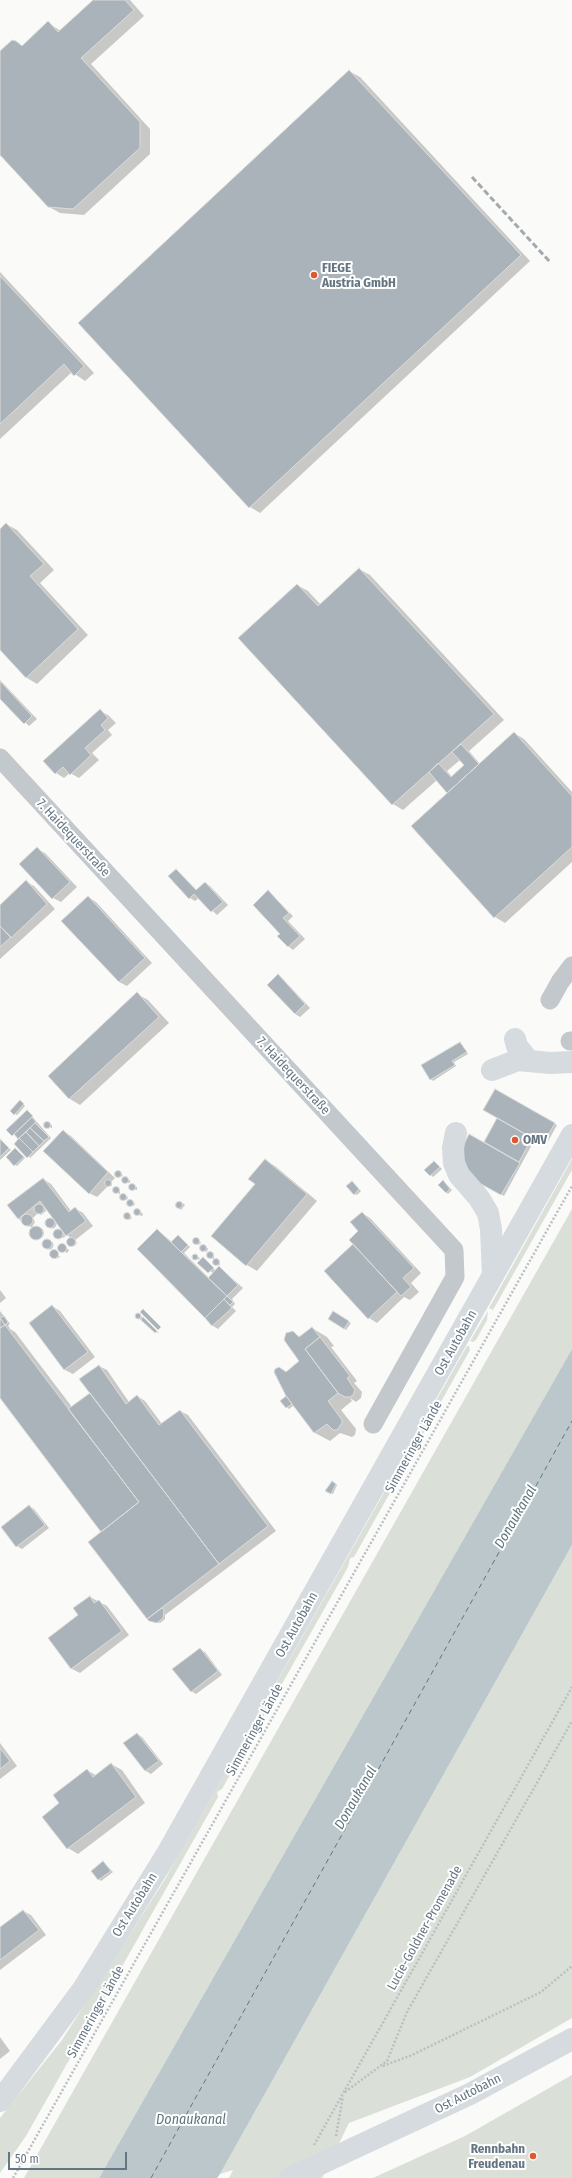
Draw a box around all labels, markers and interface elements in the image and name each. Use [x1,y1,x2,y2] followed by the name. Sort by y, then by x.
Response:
[322,260,396,291] place label: FIEGE Austria GmbH
[309,270,319,280] marker: FIEGE Austria GmbH
[33,796,113,880] street label: 7. Haidequerstraße
[253,1034,333,1118] street label: 7. Haidequerstraße
[523,1132,547,1148] place label: OMV
[510,1135,520,1145] marker: OMV
[432,1308,480,1378] street label: Ost Autobahn
[382,1398,446,1496] street label: Simmeringer Lände
[491,1483,541,1551] water label: Donaukanal
[273,1590,321,1660] street label: Ost Autobahn
[223,1681,287,1779] street label: Simmeringer Lände
[331,1764,381,1832] water label: Donaukanal
[384,1863,466,1993] street label: Lucie-Goldner-Promenade
[109,1870,161,1940] street label: Ost Autobahn
[64,1963,128,2061] street label: Simmeringer Lände
[432,2071,504,2117] street label: Ost Autobahn
[156,2112,226,2128] water label: Donaukanal
[468,2141,525,2172] place label: Rennbahn Freudenau
[10,2144,129,2170] scale bar
[528,2151,538,2161] marker: Rennbahn Freudenau
[15,2152,39,2166] text: 50 m

